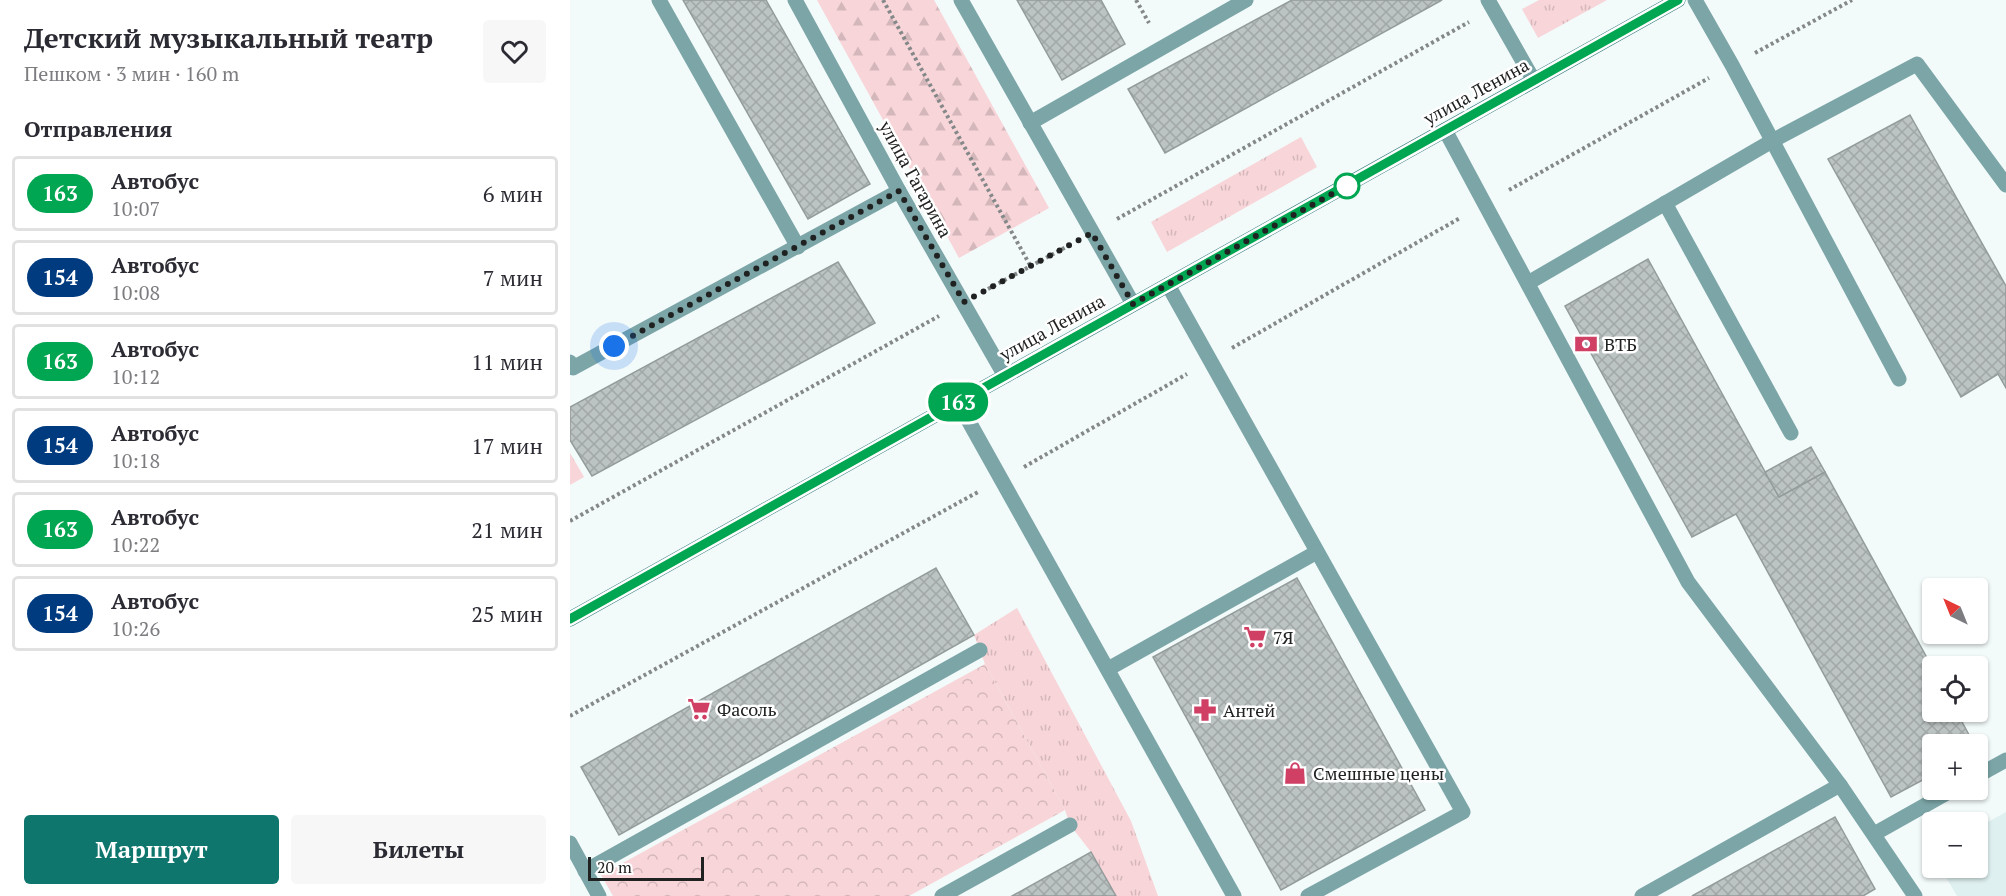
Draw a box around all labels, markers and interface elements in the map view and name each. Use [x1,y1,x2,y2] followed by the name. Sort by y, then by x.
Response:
[24,19,433,56] text: Детский музыкальный театр
[483,20,546,83] button: heart
[1418,52,1533,130] street label: улица Ленина
[24,60,239,87] text: Пешком · 3 мин · 160 m
[24,114,172,143] text: Отправления
[874,115,958,242] street label: улица Гагарина
[111,166,199,195] text: Автобус
[1334,173,1360,199] unlabelled marker
[42,179,78,207] text: 163
[483,179,543,208] text: 6 мин
[111,195,160,222] text: 10:07
[111,250,199,279] text: Автобус
[42,263,78,291] text: 154
[483,263,543,292] text: 7 мин
[111,279,160,306] text: 10:08
[994,288,1109,366] street label: улица Ленина
[599,331,629,361] your location
[1573,331,1599,357] bank icon: ВТБ
[1604,332,1637,356] place label: ВТБ
[111,334,199,363] text: Автобус
[42,347,78,375] text: 163
[471,347,543,376] text: 11 мин
[111,363,160,390] text: 10:12
[924,382,992,422] line badge: 163
[940,388,976,416] text: 163
[111,418,199,447] text: Автобус
[42,431,78,459] text: 154
[471,431,543,460] text: 17 мин
[111,447,160,474] text: 10:18
[111,502,199,531] text: Автобус
[42,515,78,543] text: 163
[471,515,543,544] text: 21 мин
[111,531,160,558] text: 10:22
[1922,578,1988,644] north arrow
[1922,578,1988,878] map controls
[111,586,199,615] text: Автобус
[42,599,78,627] text: 154
[471,599,543,628] text: 25 мин
[111,615,160,642] text: 10:26
[1242,624,1268,650] supermarket icon: 7Я
[1273,625,1293,649] place label: 7Я
[1922,656,1988,722] button: locate
[686,696,712,722] supermarket icon: Фасоль
[717,697,777,721] place label: Фасоль
[1192,697,1218,723] pharmacy icon: Антей
[1223,698,1275,722] place label: Антей
[1922,734,1988,800] button: +
[1282,760,1308,786] shop icon: Смешные цены
[1313,761,1444,785] place label: Смешные цены
[1922,812,1988,878] button: −
[24,815,279,884] button: Маршрут
[291,815,546,884] button: Билеты
[588,854,704,882] scale bar
[597,856,632,878] text: 20 m

